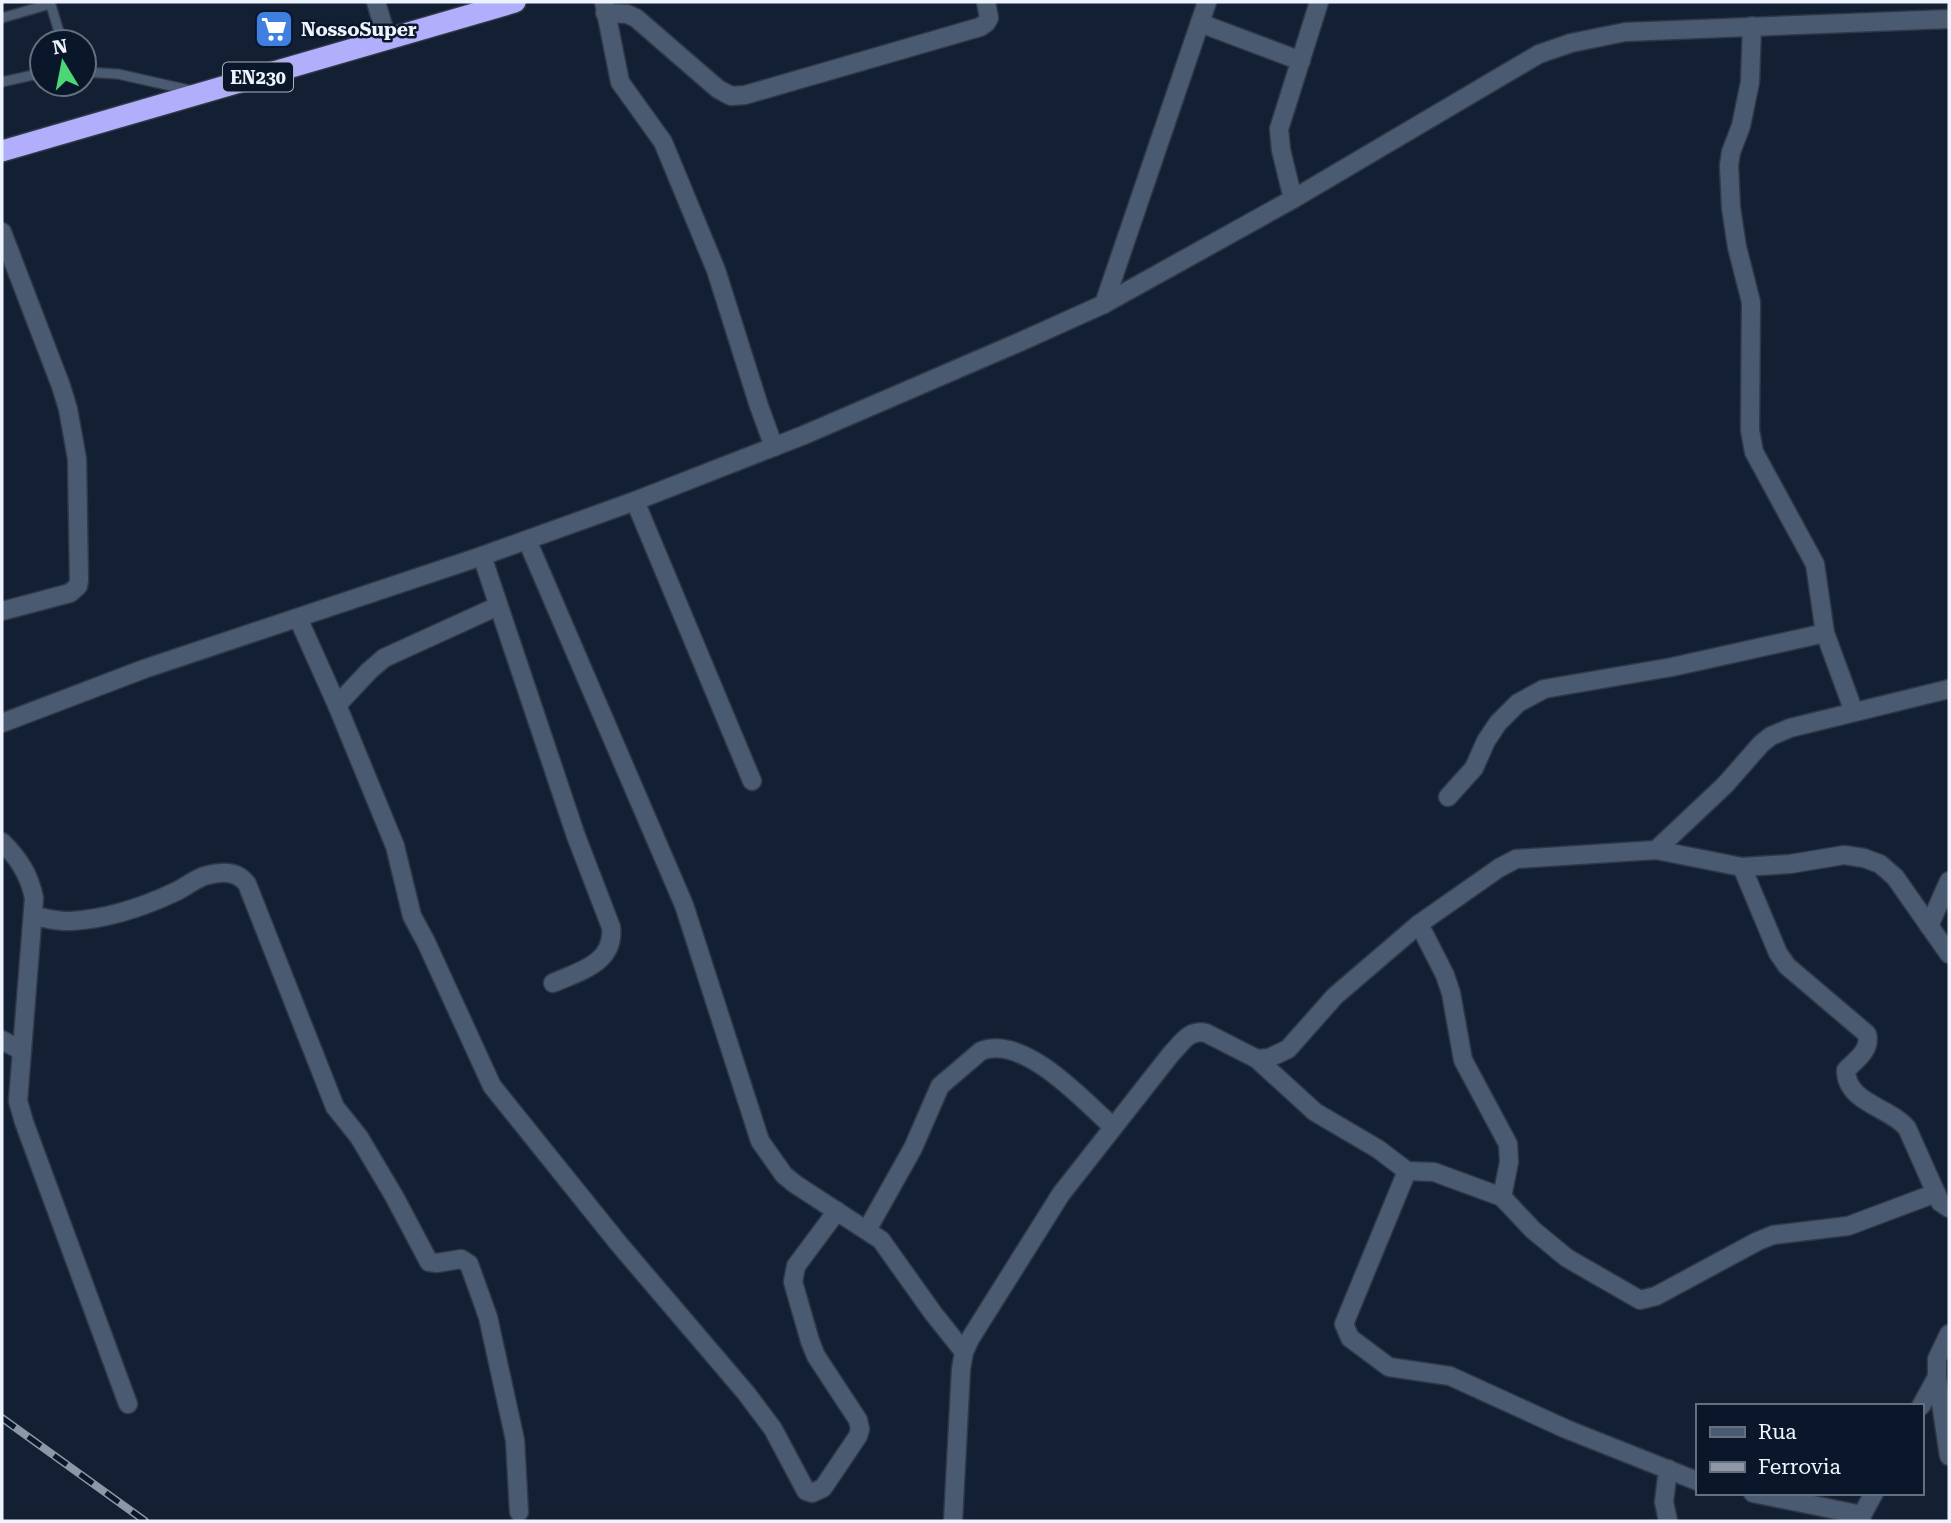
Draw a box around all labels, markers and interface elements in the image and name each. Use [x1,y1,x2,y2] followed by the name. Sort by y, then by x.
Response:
[253,8,295,50] supermarket icon: NossoSuper
[301,18,417,41] place label: NossoSuper
[28,28,98,98] north arrow
[51,34,70,59] text: N
[223,62,293,92] road number: EN230
[1696,1404,1923,1495] legend
[1758,1420,1797,1444] text: Rua
[1758,1455,1842,1479] text: Ferrovia

